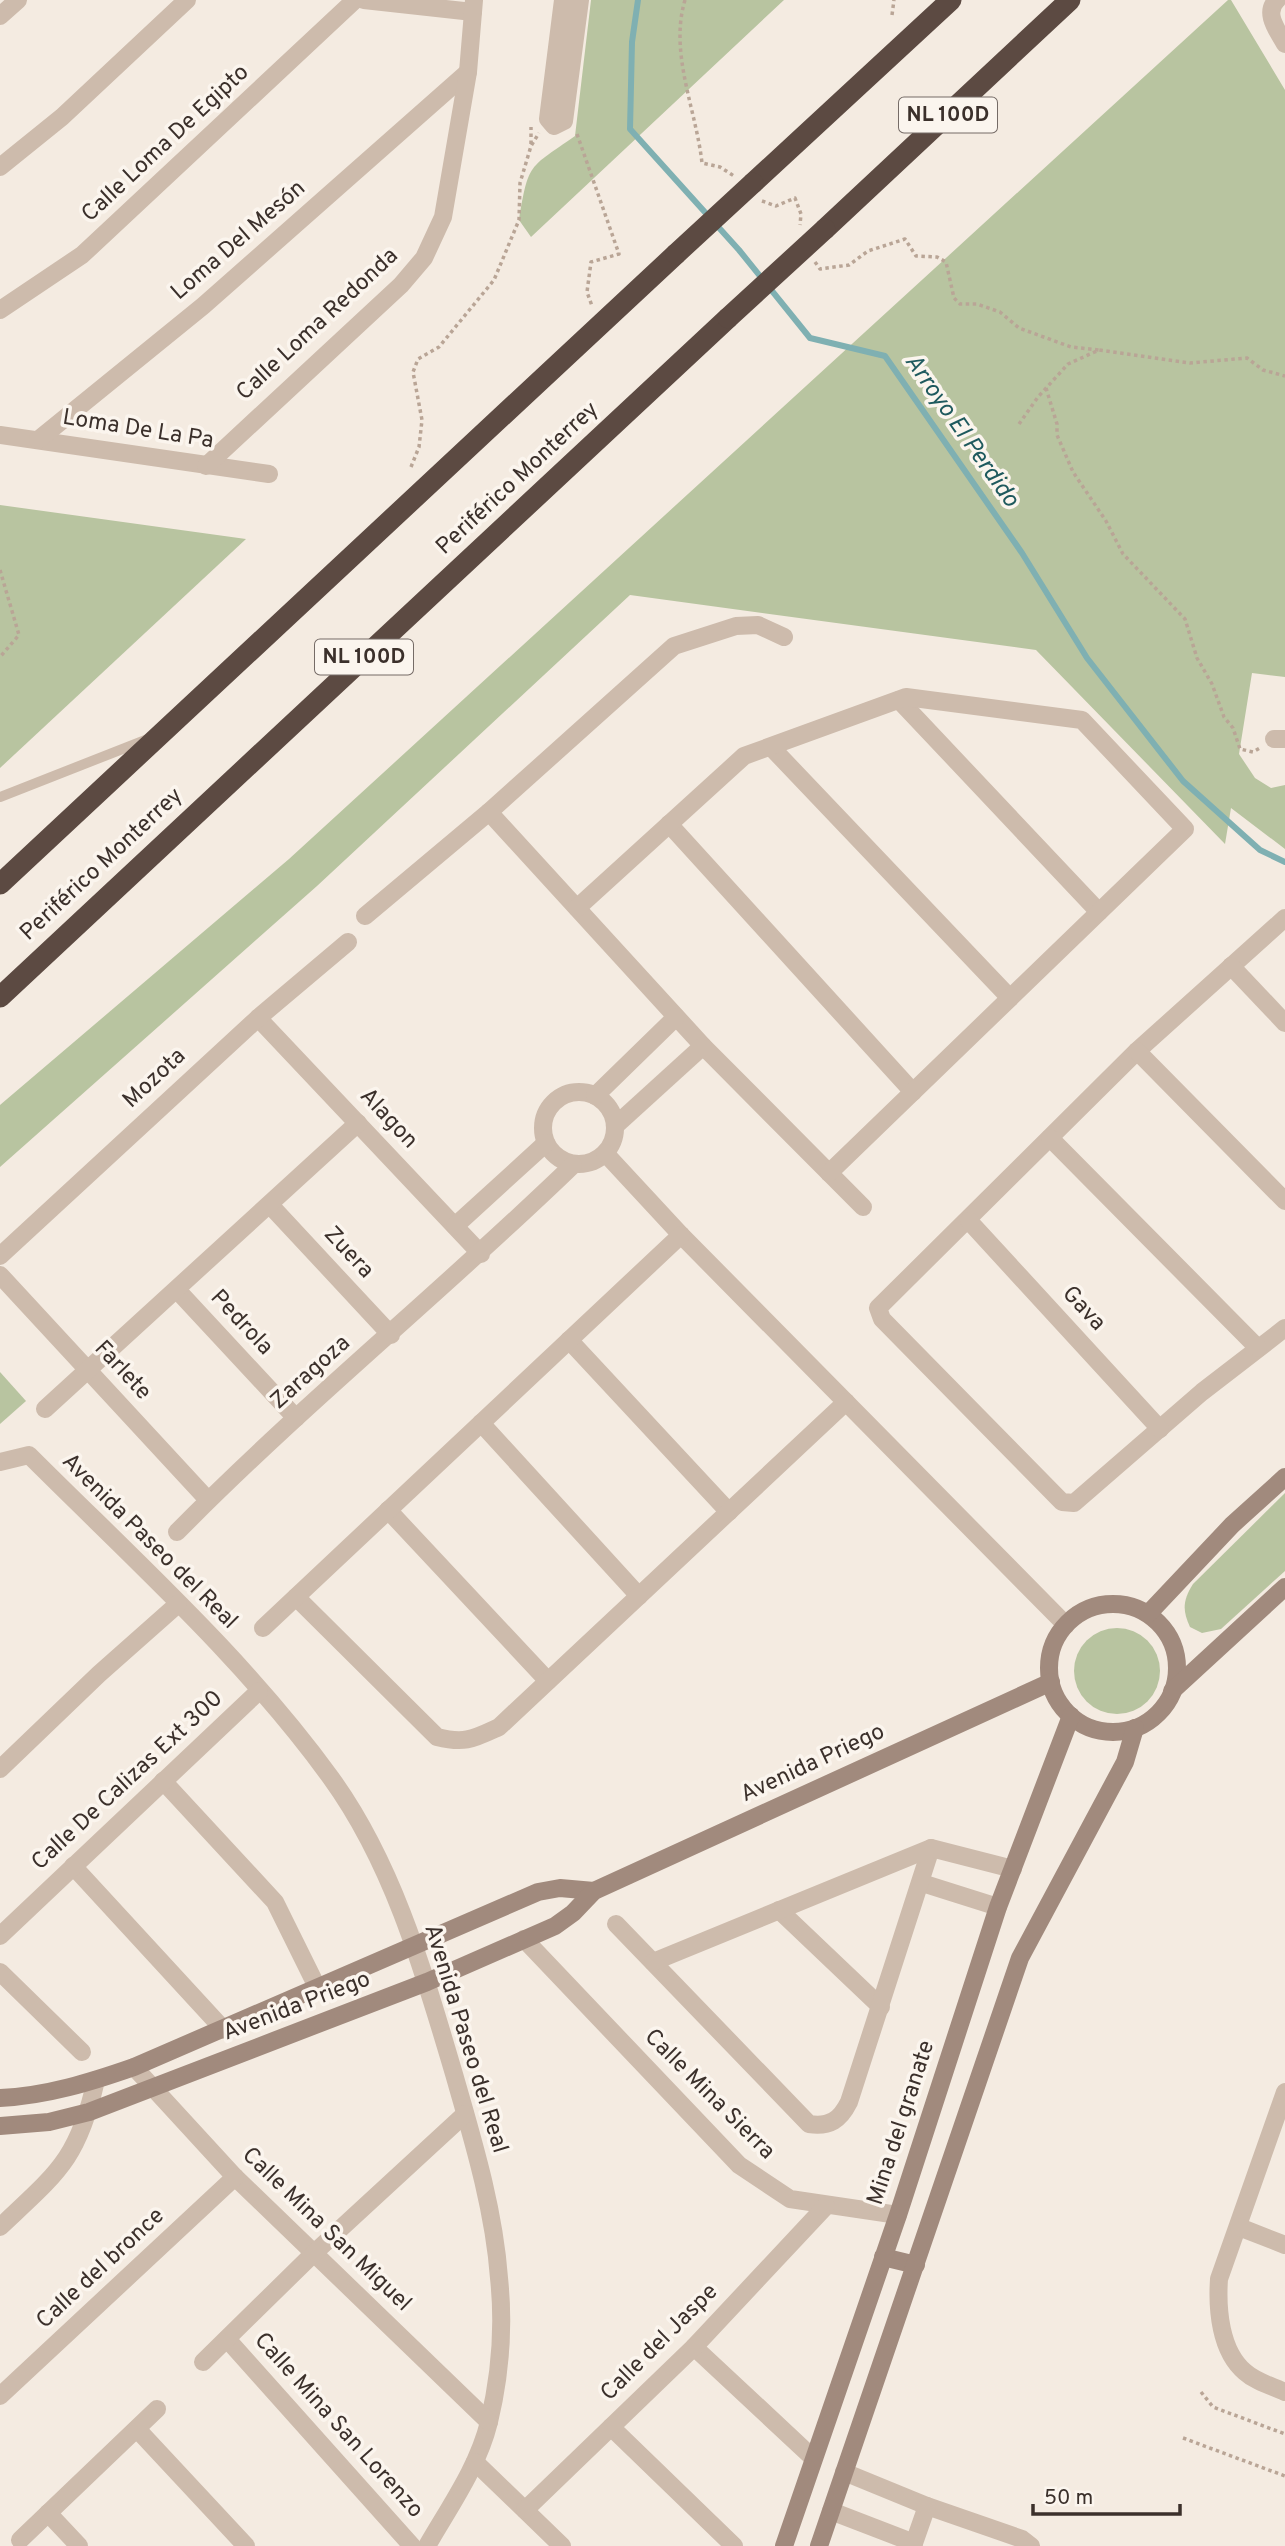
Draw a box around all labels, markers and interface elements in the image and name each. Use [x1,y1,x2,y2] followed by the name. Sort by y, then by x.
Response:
[76,59,256,229] street label: Calle Loma De Egipto
[899,97,997,132] road number: NL 100D
[166,175,312,307] street label: Loma Del Mesón
[231,242,405,408] street label: Calle Loma Redonda
[897,349,1025,514] water label: Arroyo El Perdido
[431,396,605,562] street label: Periférico Monterrey
[60,404,216,456] street label: Loma De La Pa
[315,640,413,674] road number: NL 100D
[15,782,189,948] street label: Periférico Monterrey
[117,1043,193,1115] street label: Mozota
[353,1083,423,1155] street label: Alagon
[317,1221,379,1285] street label: Zuera
[1055,1280,1111,1338] street label: Gava
[203,1284,279,1362] street label: Pedrola
[265,1330,357,1416] street label: Zaragoza
[87,1335,157,1407] street label: Farlete
[55,1448,243,1636] street label: Avenida Paseo del Real
[26,1685,230,1877] street label: Calle De Calizas Ext 300
[736,1718,890,1810] street label: Avenida Priego
[416,1921,514,2157] street label: Avenida Paseo del Real
[219,1966,375,2048] street label: Avenida Priego
[637,2023,781,2167] street label: Calle Mina Sierra
[862,2037,942,2209] street label: Mina del granate
[235,2142,417,2318] street label: Calle Mina San Miguel
[31,2202,171,2336] street label: Calle del bronce
[595,2278,725,2408] street label: Calle del Jaspe
[247,2327,429,2525] street label: Calle Mina San Lorenzo
[1033,2472,1180,2516] scale bar
[1044,2485,1093,2512] text: 50 m

